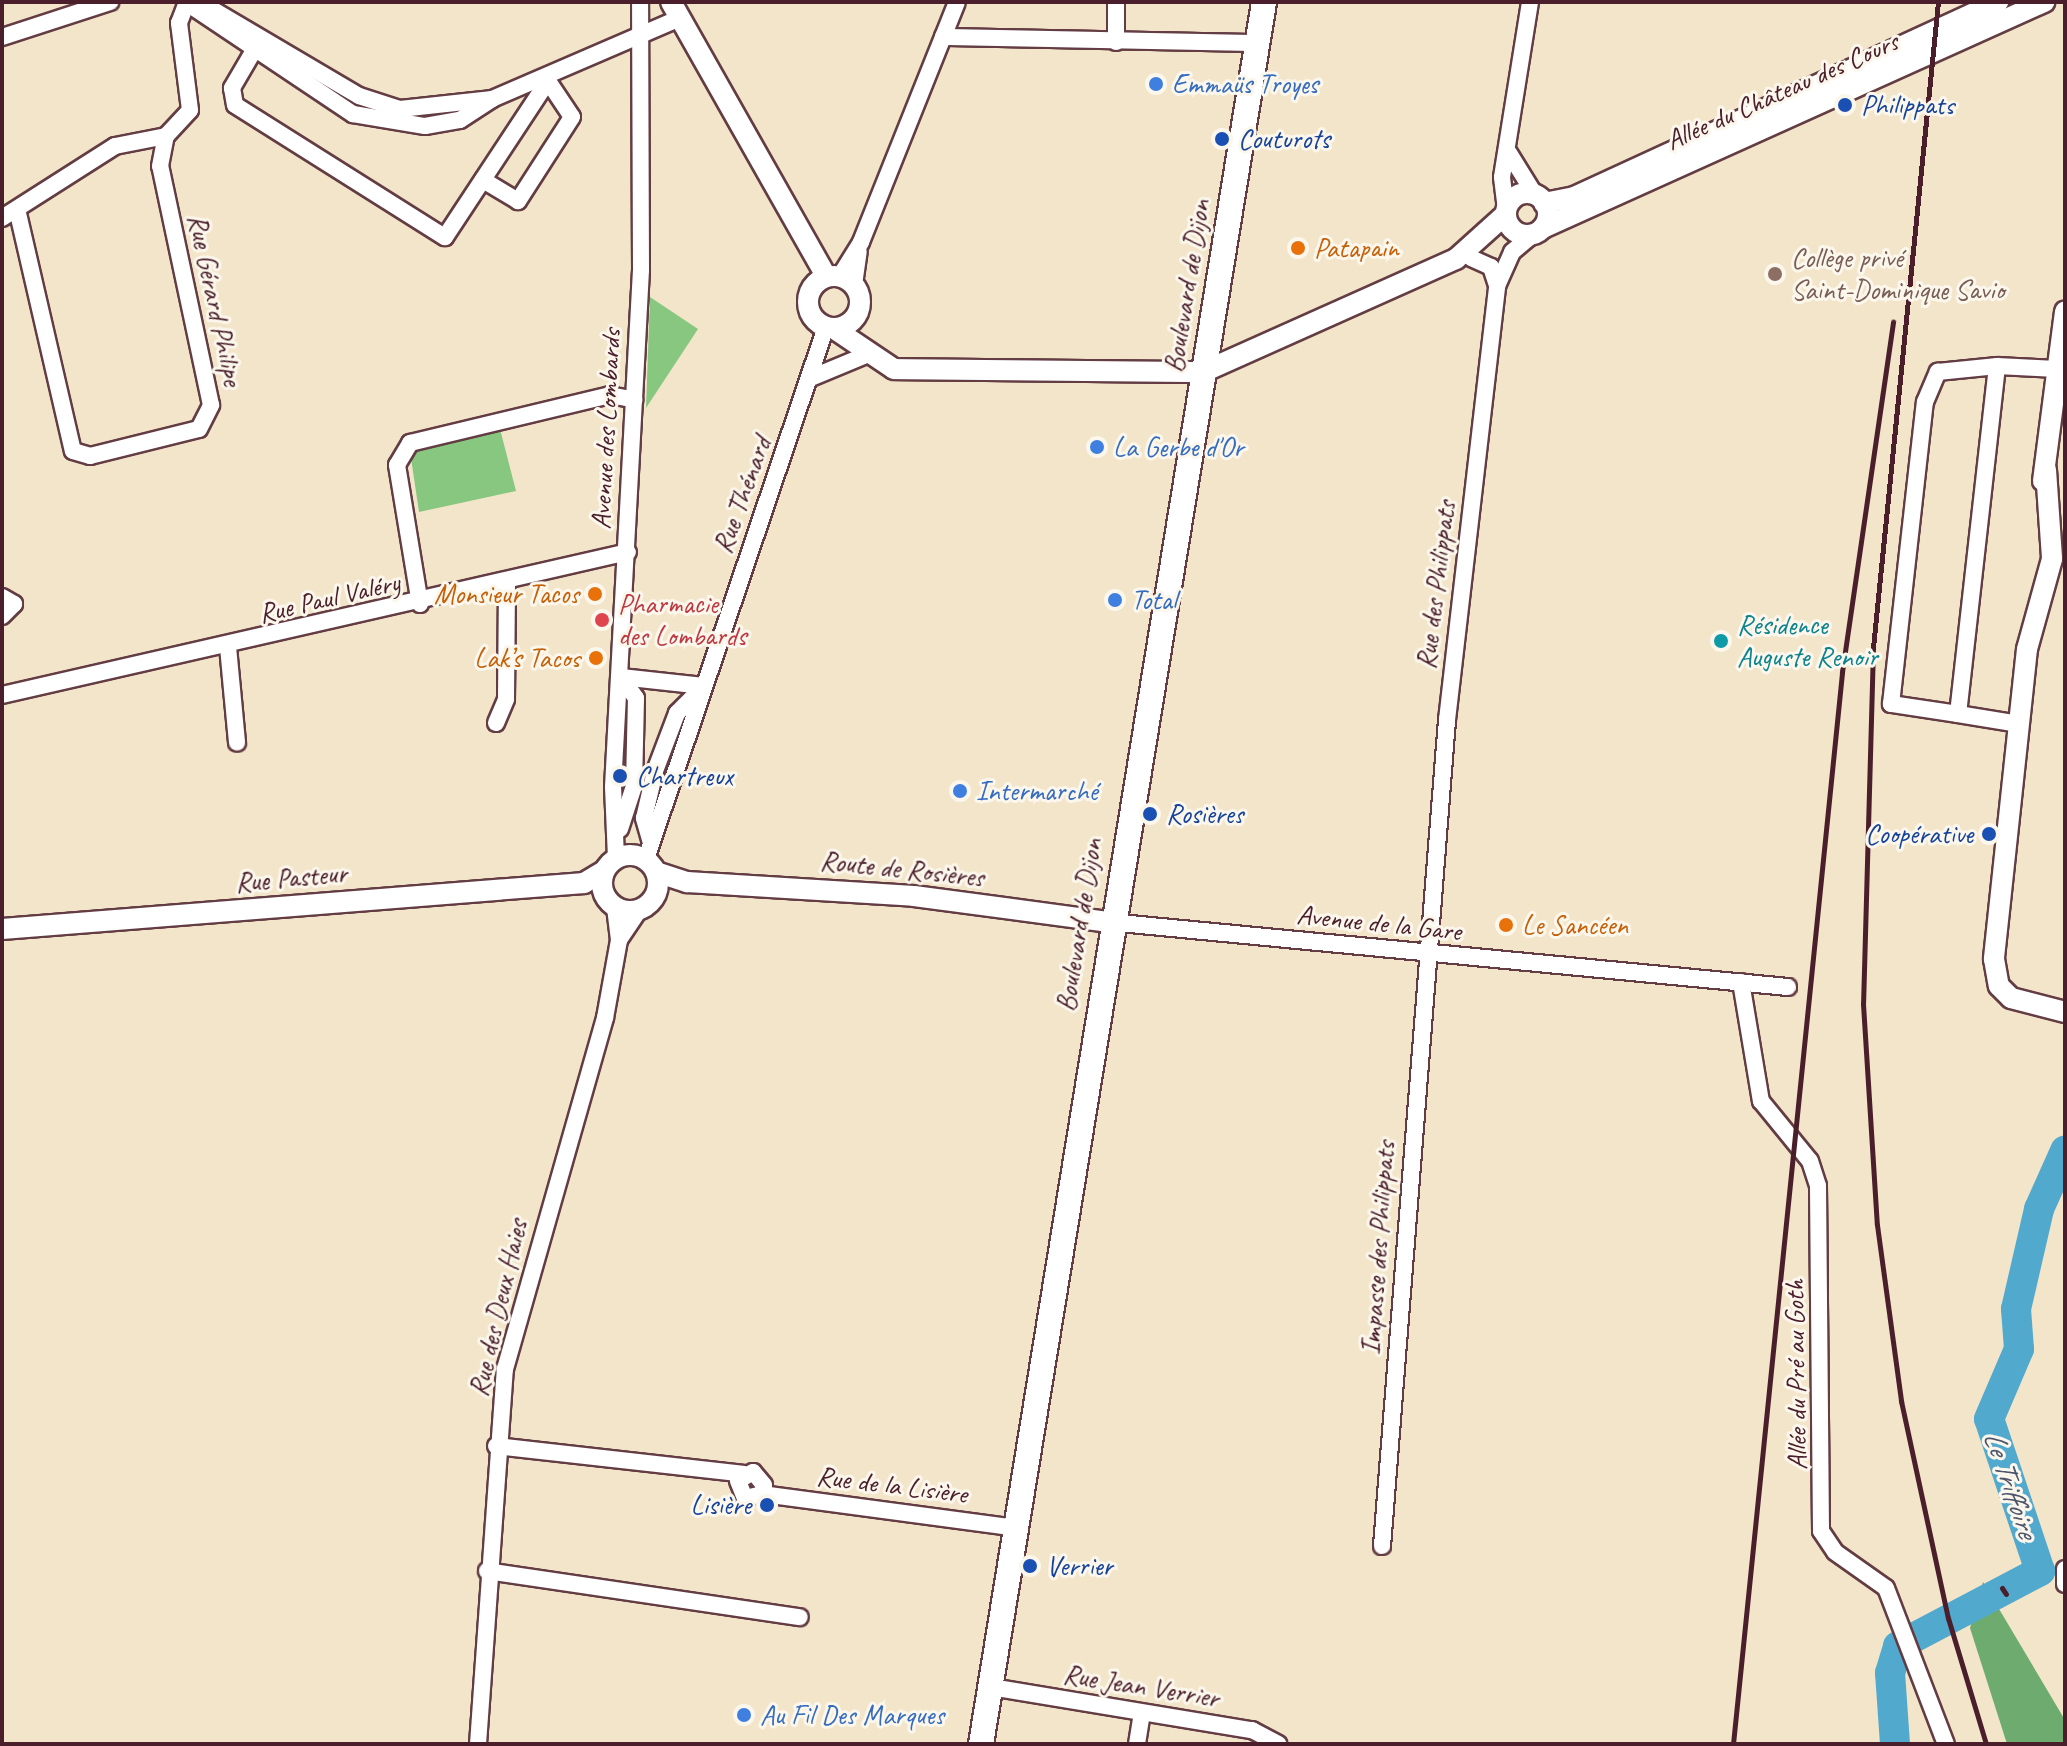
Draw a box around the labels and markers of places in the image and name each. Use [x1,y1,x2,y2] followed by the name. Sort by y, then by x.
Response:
[1172,67,1317,101] place label: Emmaüs Troyes
[1147,75,1165,93] marker: Emmaüs Troyes
[1861,88,1954,122] place label: Philippats
[1836,96,1854,114] marker: Philippats
[1238,122,1330,156] place label: Couturots
[1213,130,1231,148] marker: Couturots
[1314,231,1399,265] place label: Patapain
[1289,239,1307,257] marker: Patapain
[1791,241,2004,307] place label: Collège privé Saint-Dominique Savio
[1766,265,1784,283] marker: Collège privé Saint-Dominique Savio
[1113,430,1243,464] place label: La Gerbe d'Or
[1088,438,1106,456] marker: La Gerbe d'Or
[433,577,579,611] place label: Monsieur Tacos
[1131,583,1176,617] place label: Total
[586,585,604,603] marker: Monsieur Tacos
[618,587,746,653] place label: Pharmacie des Lombards
[1106,591,1124,609] marker: Total
[1737,608,1878,674] place label: Résidence Auguste Renoir
[593,611,611,629] marker: Pharmacie des Lombards
[1712,632,1730,650] marker: Résidence Auguste Renoir
[474,641,580,675] place label: Lak’s Tacos
[587,649,605,667] marker: Lak’s Tacos
[636,759,733,793] place label: Chartreux
[611,767,629,785] marker: Chartreux
[976,774,1097,808] place label: Intermarché
[951,782,969,800] marker: Intermarché
[1166,797,1243,831] place label: Rosières
[1141,805,1159,823] marker: Rosières
[1865,817,1973,851] place label: Coopérative
[1980,825,1998,843] marker: Coopérative
[1522,908,1629,942] place label: Le Sancéen
[1497,916,1515,934] marker: Le Sancéen
[690,1488,751,1522] place label: Lisière
[758,1496,776,1514] marker: Lisière
[1046,1549,1113,1583] place label: Verrier
[1021,1557,1039,1575] marker: Verrier
[760,1698,945,1732] place label: Au Fil Des Marques
[735,1706,753,1724] marker: Au Fil Des Marques

